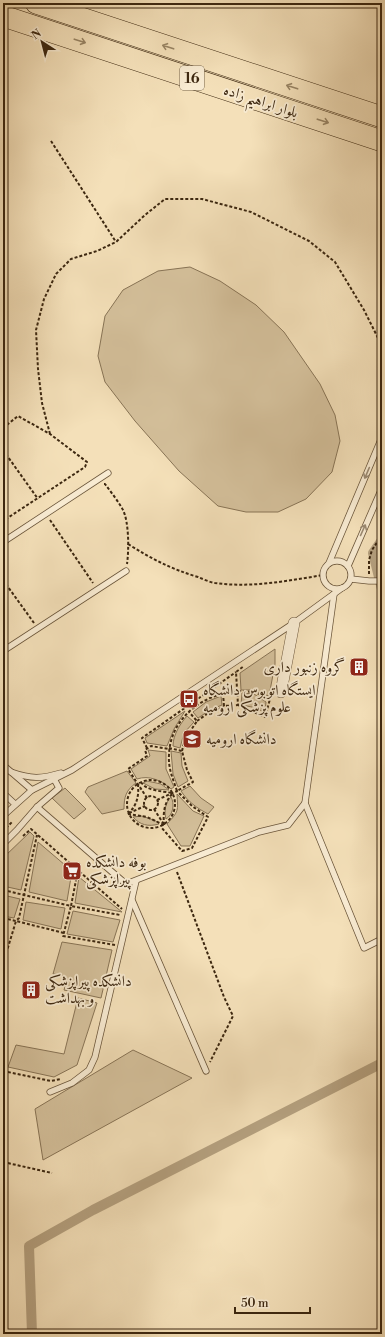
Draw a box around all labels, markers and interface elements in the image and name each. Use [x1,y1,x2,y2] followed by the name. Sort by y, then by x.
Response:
[22,22,62,62] north arrow
[29,26,45,43] text: N
[74,38,86,46] one-way arrow
[163,42,175,50] one-way arrow
[180,66,204,90] road number: 16
[220,81,301,127] street label: بلوار ابراهیم زاده
[286,83,298,91] one-way arrow
[317,118,330,125] one-way arrow
[363,467,370,479] one-way arrow
[360,525,368,537] one-way arrow
[348,656,370,678] building icon: گروه زنبور داری
[263,657,345,677] place label: گروه زنبور داری
[203,680,315,720] place label: ایستگاه اتوبوس دانشگاه علوم پزشکی ارومیه
[178,688,200,710] bus stop icon: ایستگاه اتوبوس دانشگاه علوم پزشکی ارومیه
[181,728,203,750] school or university icon: دانشگاه ارومیه
[206,729,276,749] place label: دانشگاه ارومیه
[86,853,147,890] place label: بوفه دانشکده پیراپزشکی
[61,860,83,882] supermarket icon: بوفه دانشکده پیراپزشکی
[45,972,132,1008] place label: دانشکده پیراپزشکی و بهداشت
[20,979,42,1001] building icon: دانشکده پیراپزشکی و بهداشت
[235,1289,310,1315] scale bar
[241,1296,269,1311] text: 50 m

